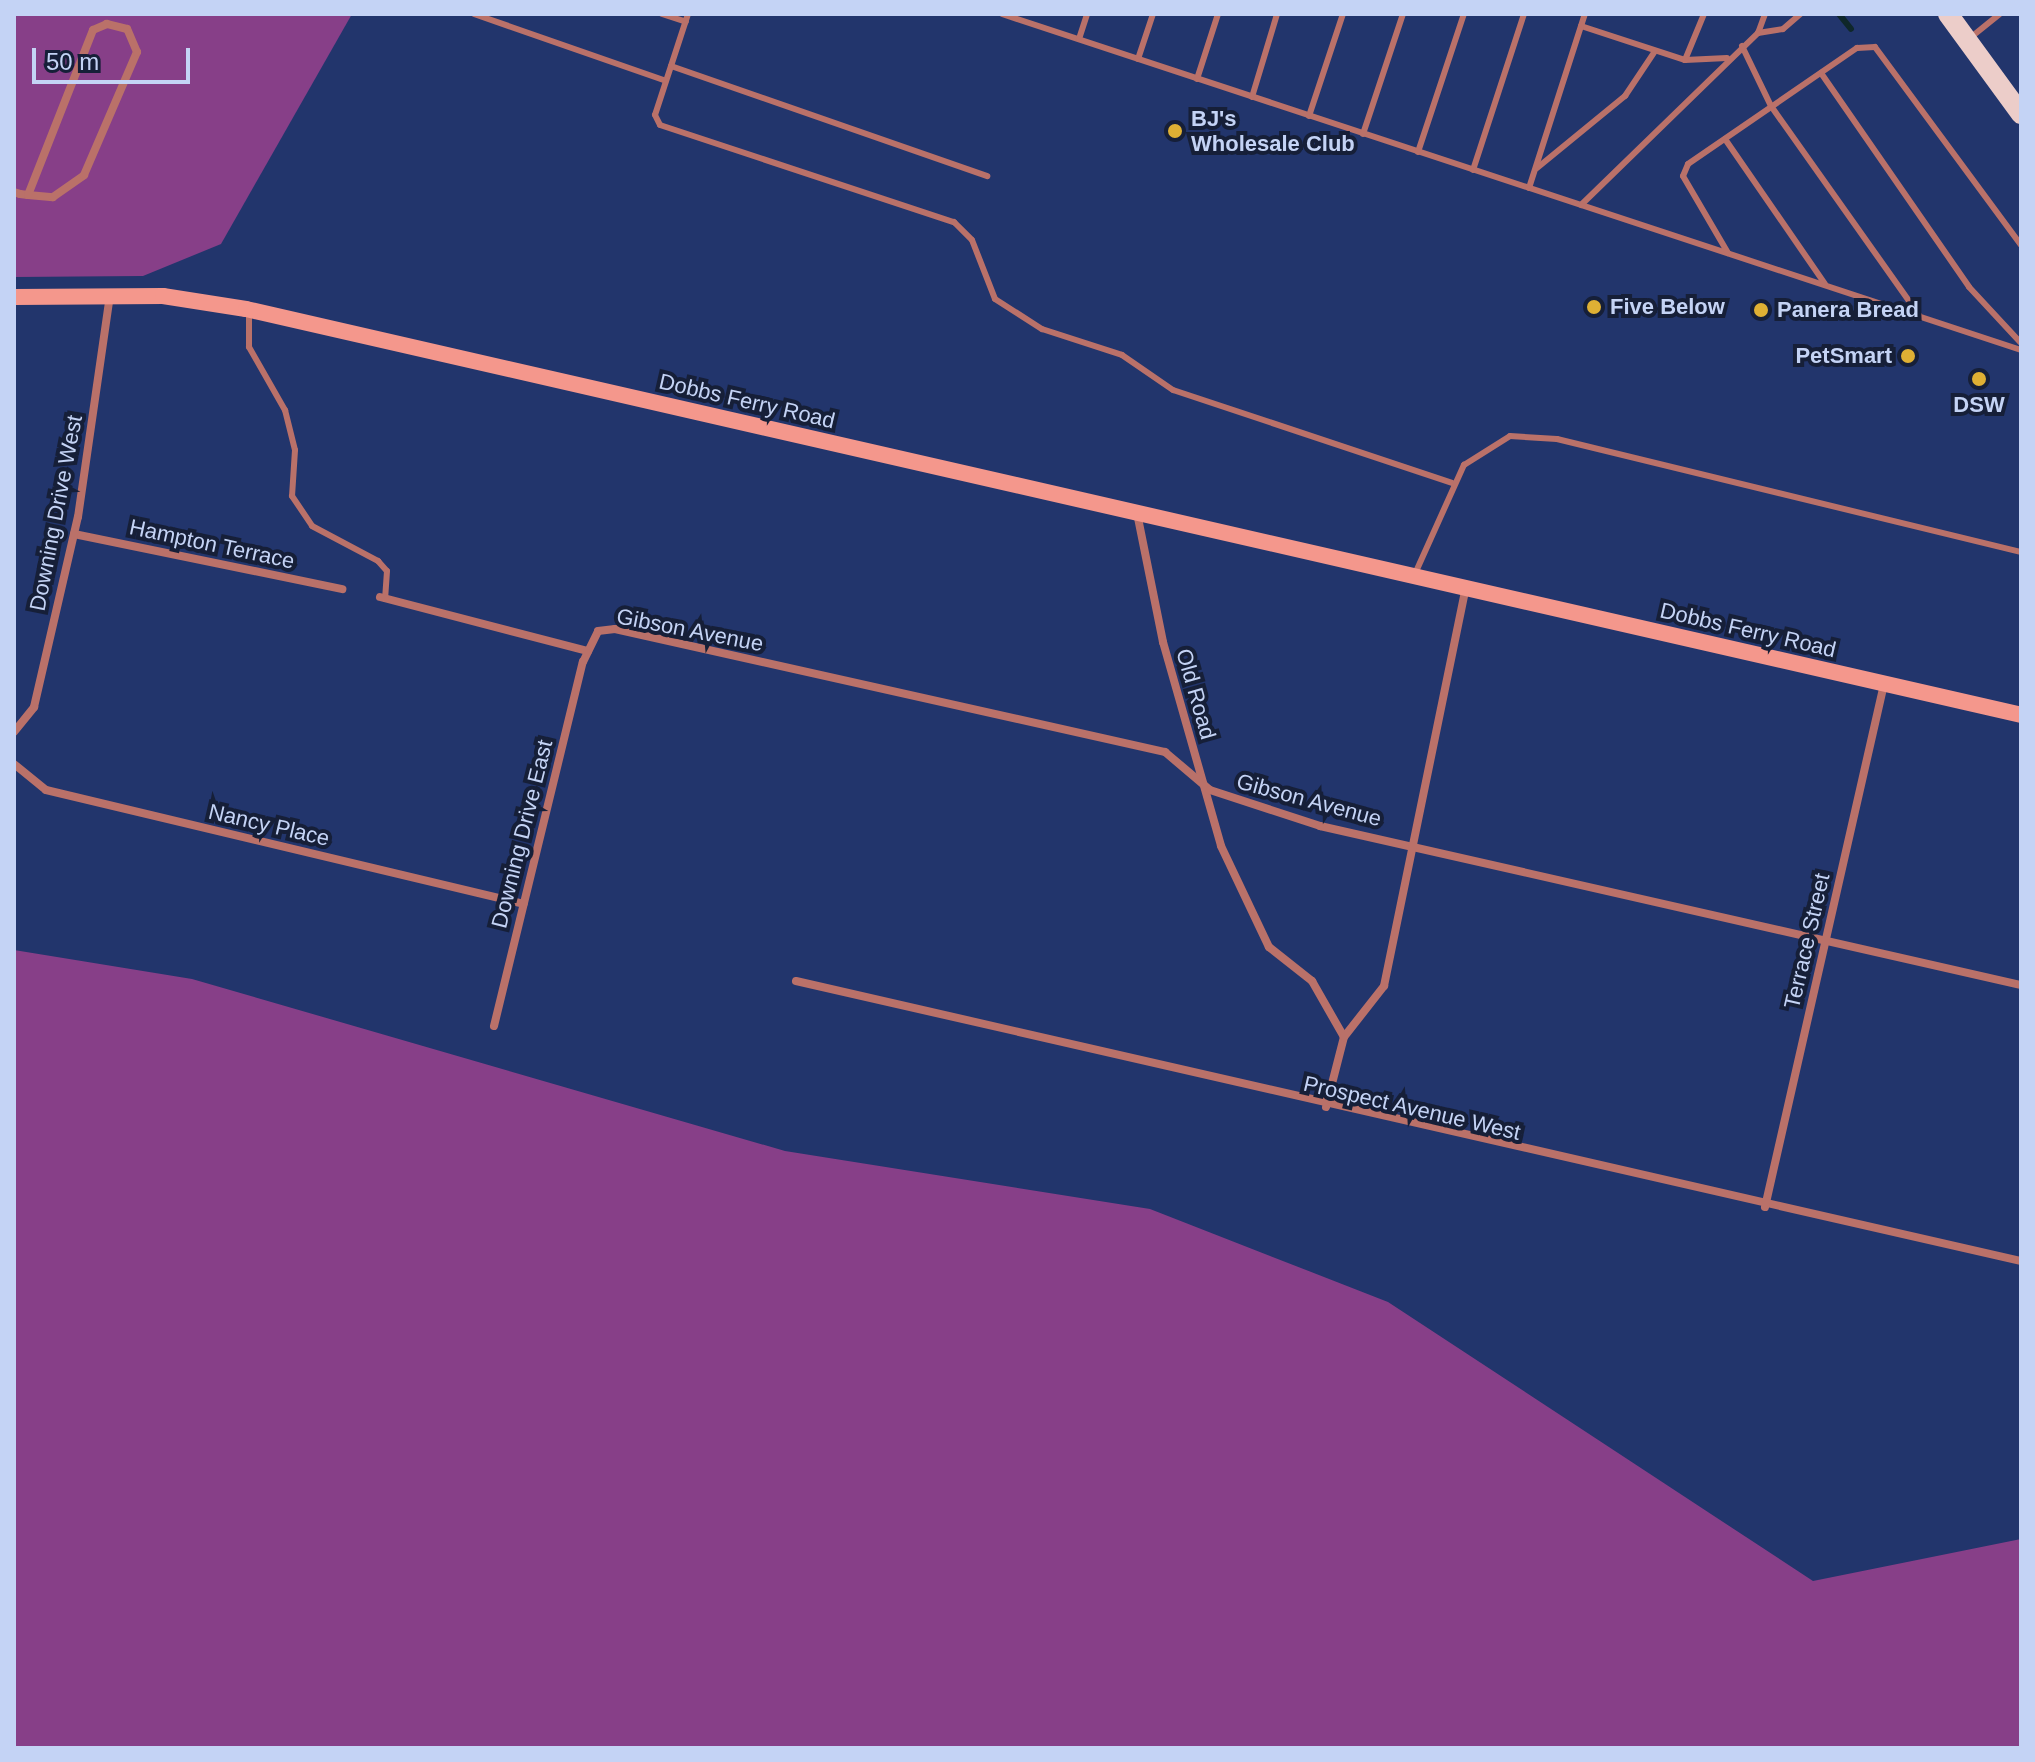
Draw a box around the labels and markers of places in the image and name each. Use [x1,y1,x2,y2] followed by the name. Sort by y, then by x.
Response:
[1191,105,1355,156] place label: BJ's Wholesale Club
[1166,122,1184,140] marker: BJ's Wholesale Club
[1610,294,1725,320] place label: Five Below
[1777,297,1919,323] place label: Panera Bread
[1585,298,1603,316] marker: Five Below
[1752,301,1770,319] marker: Panera Bread
[1795,343,1892,369] place label: PetSmart
[1899,347,1917,365] marker: PetSmart
[1970,370,1988,388] marker: DSW
[1953,392,2005,418] place label: DSW

